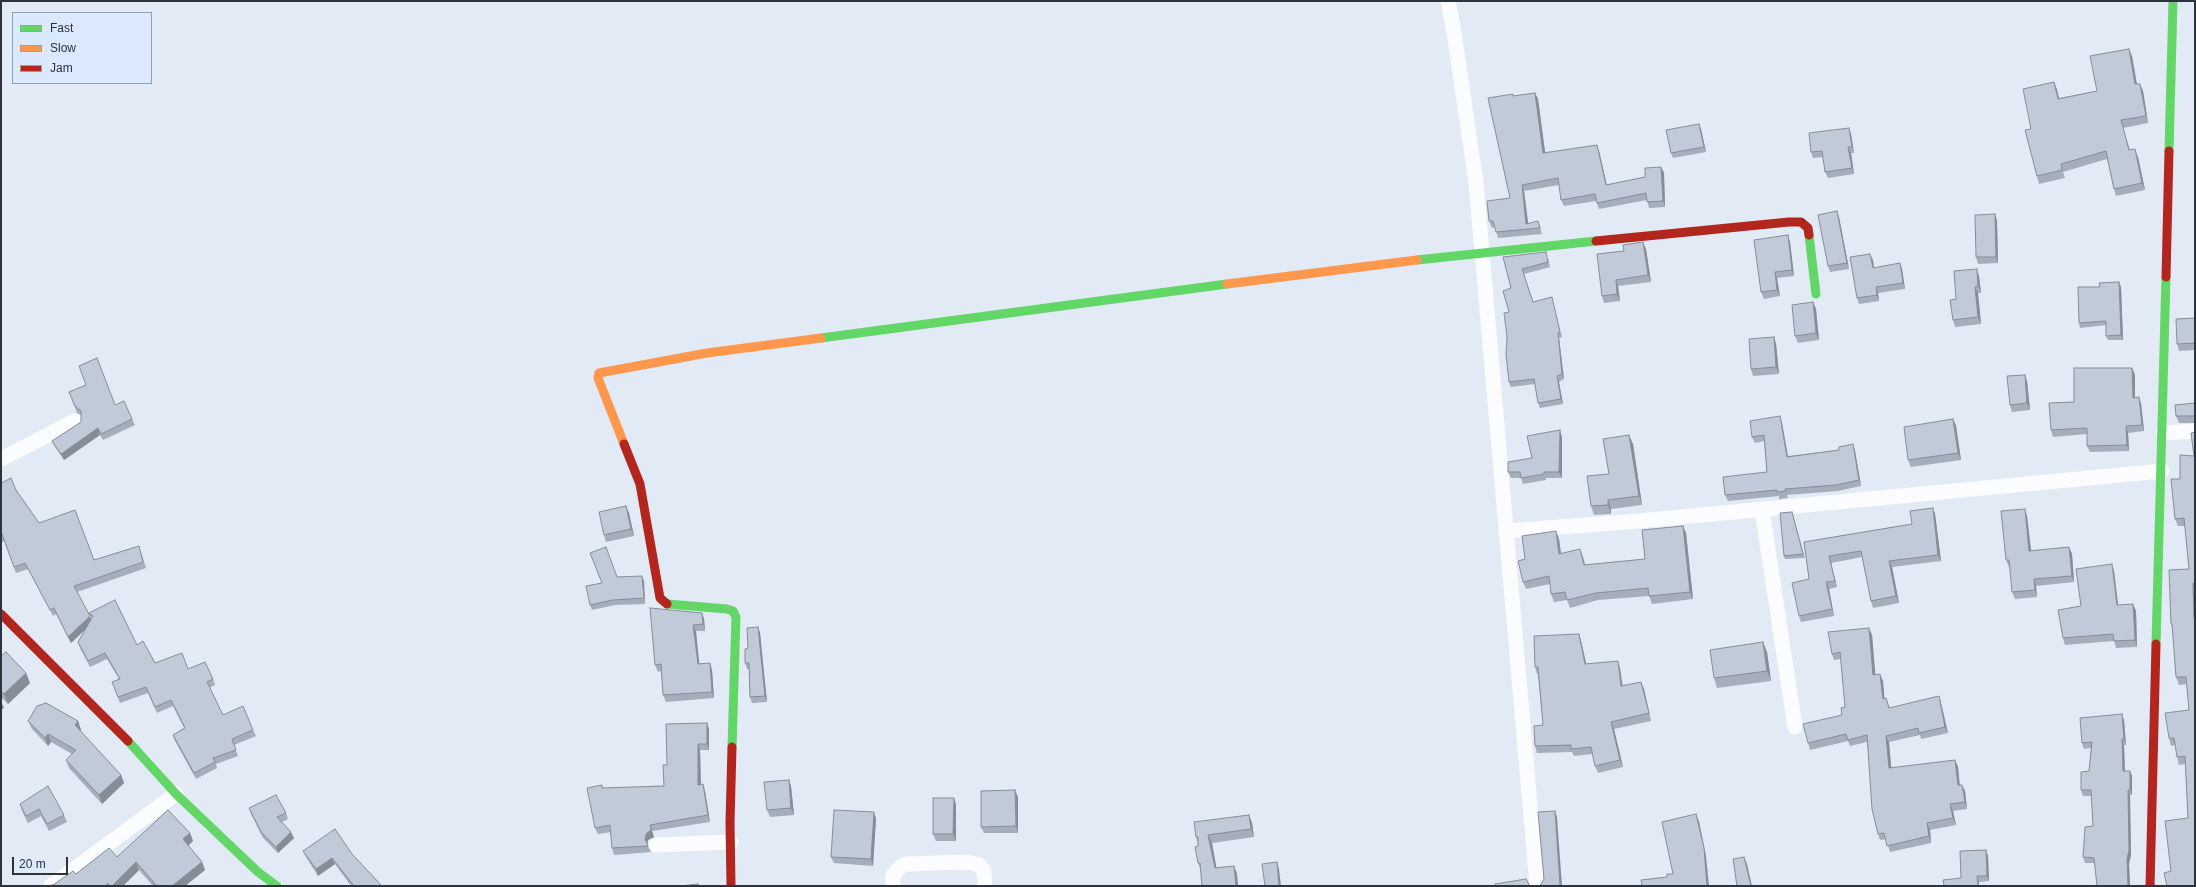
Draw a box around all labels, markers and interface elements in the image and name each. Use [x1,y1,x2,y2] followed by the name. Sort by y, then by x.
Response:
[12,12,152,84] legend
[50,21,73,35] text: Fast
[50,41,76,55] text: Slow
[50,61,73,75] text: Jam
[14,849,70,875] scale bar
[19,857,46,871] text: 20 m

